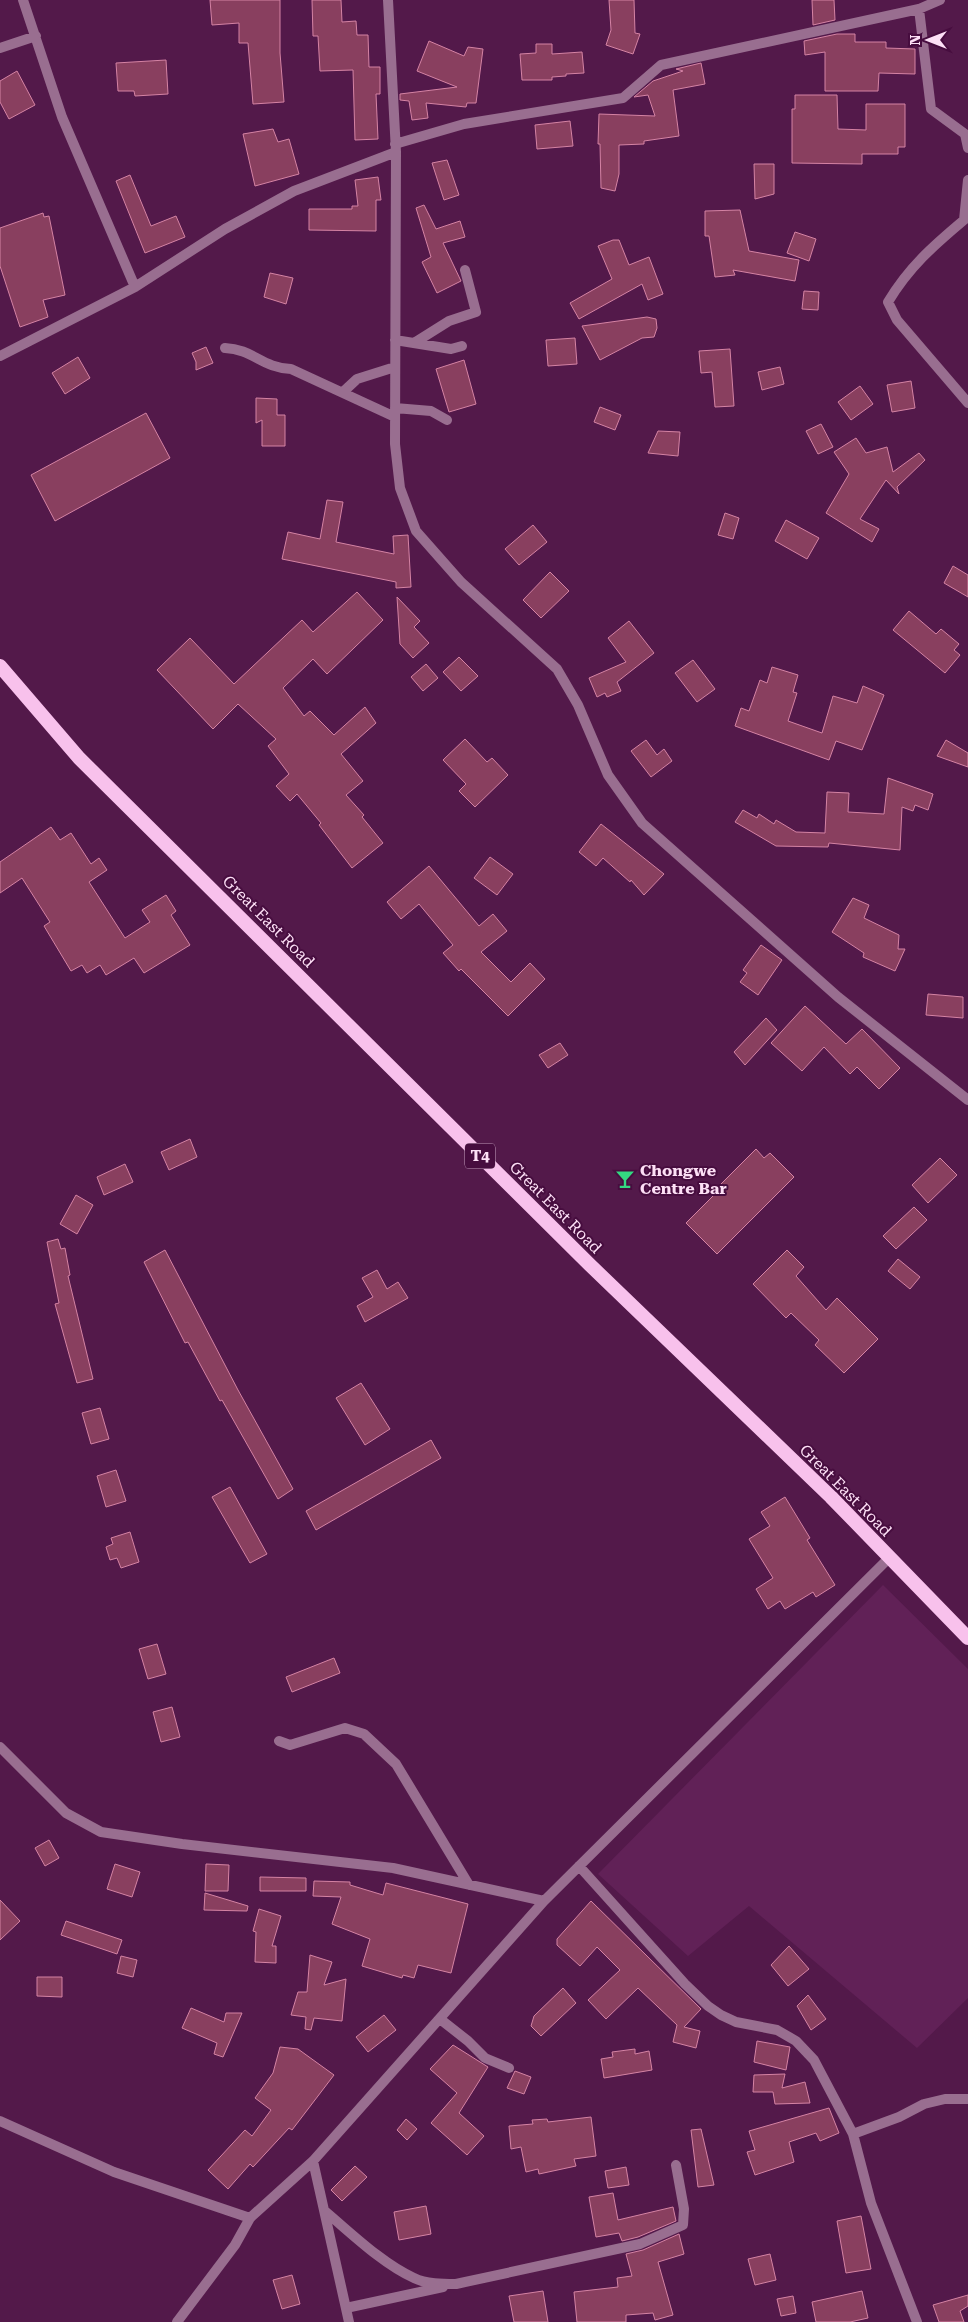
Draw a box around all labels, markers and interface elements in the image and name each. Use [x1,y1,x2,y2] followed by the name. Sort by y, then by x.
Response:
[903,15,953,65] north arrow
[907,34,923,45] text: N
[219,871,319,971] street label: Great East Road
[465,1144,495,1168] road number: T4
[506,1157,606,1257] street label: Great East Road
[640,1161,727,1198] place label: Chongwe Centre Bar
[614,1168,636,1190] bar icon: Chongwe Centre Bar
[796,1440,896,1540] street label: Great East Road

